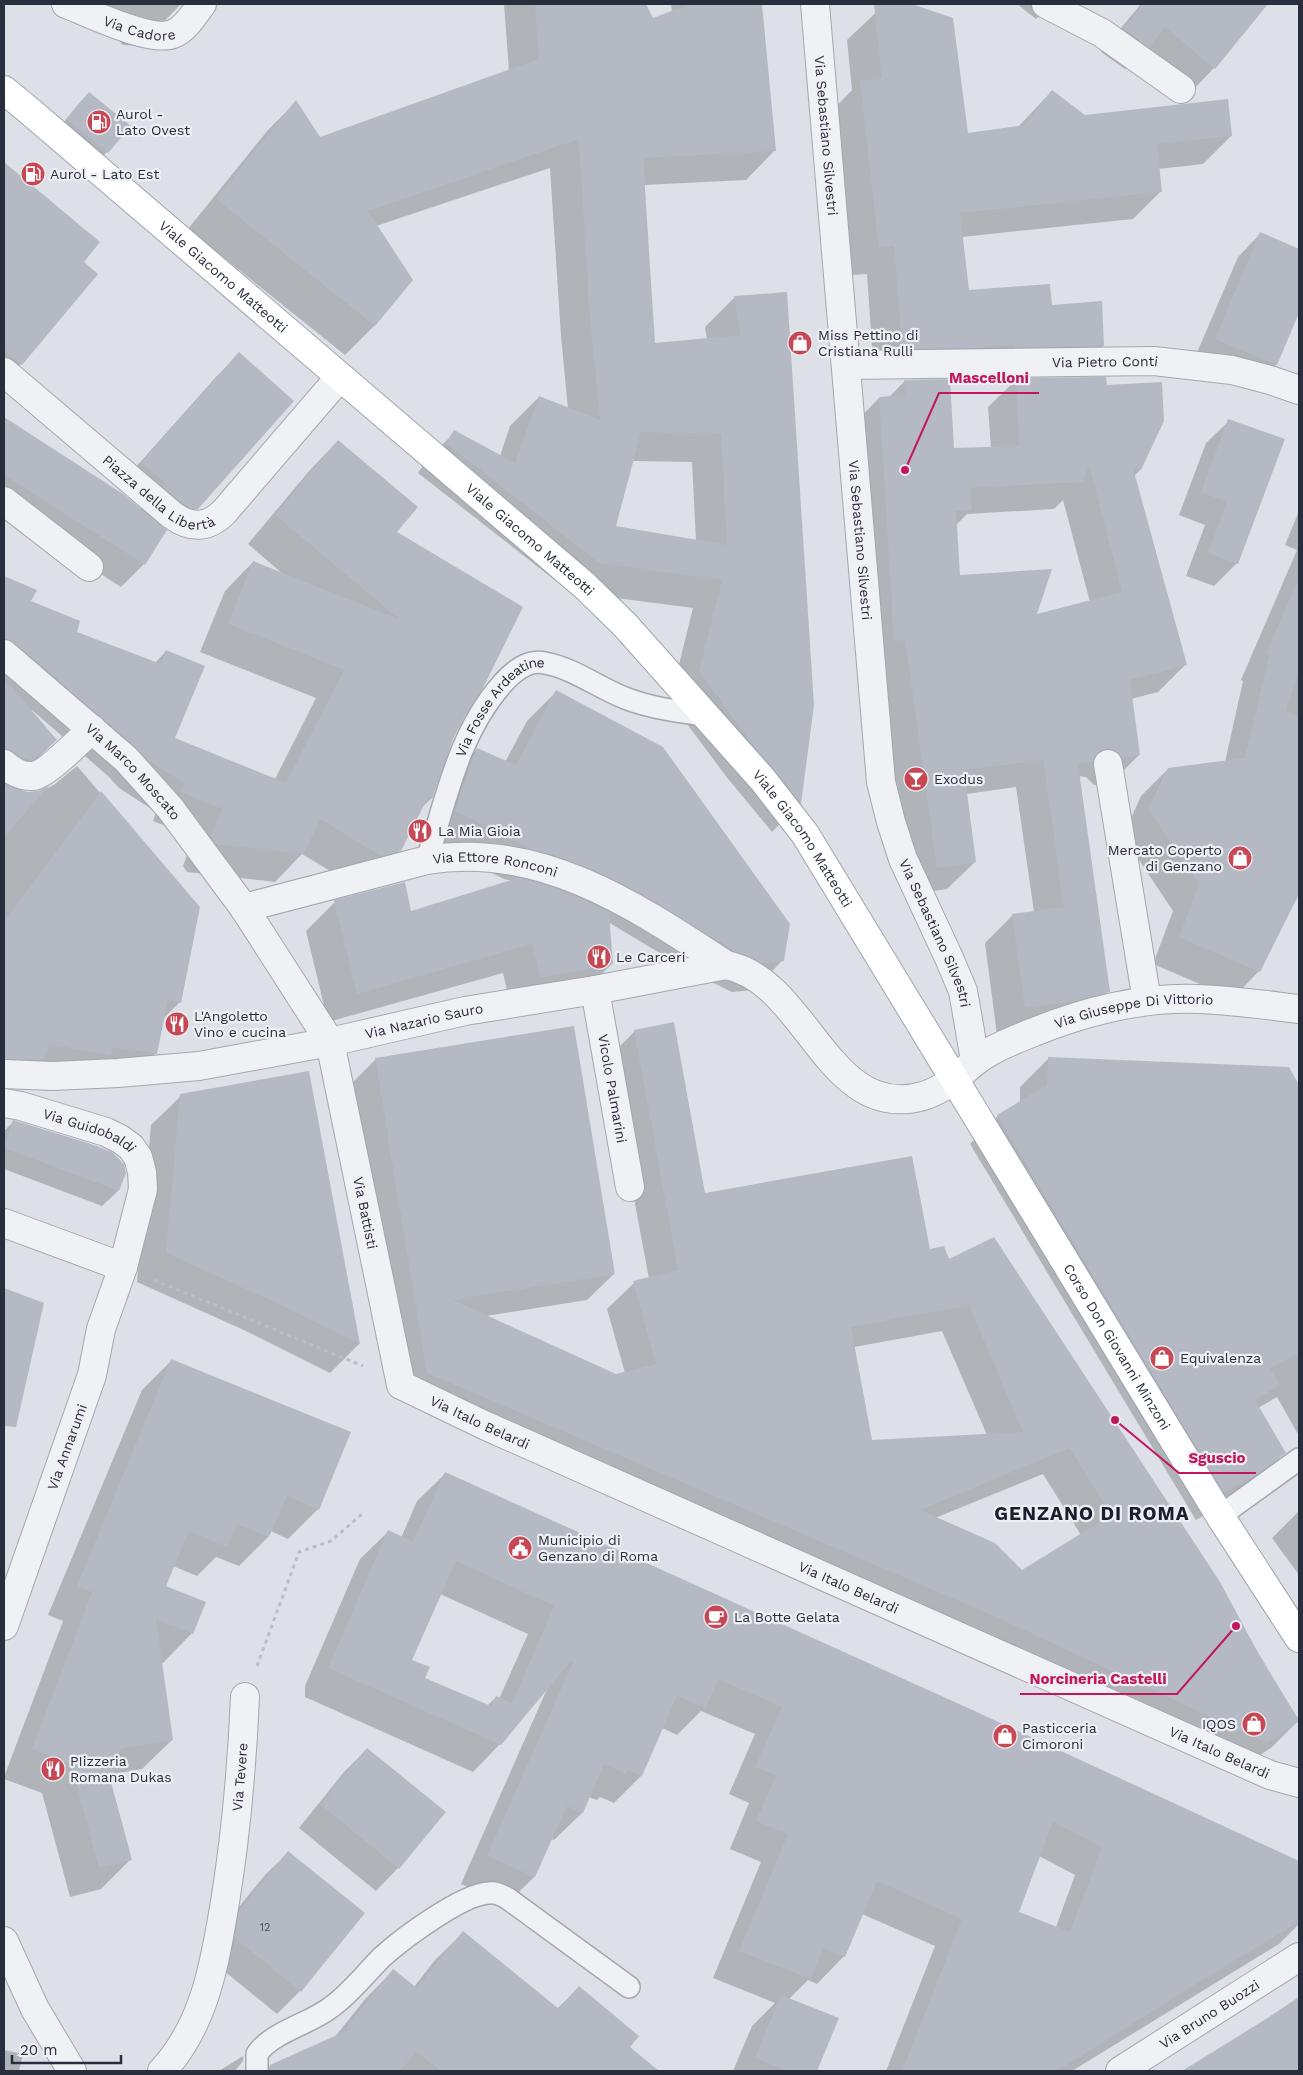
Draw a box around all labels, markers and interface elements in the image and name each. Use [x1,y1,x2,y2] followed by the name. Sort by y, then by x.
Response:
[101,12,177,44] street label: Via Cadore
[811,55,841,216] street label: Via Sebastiano Silvestri
[116,106,190,138] place label: Aurol - Lato Ovest
[86,109,112,135] fuel station icon: Aurol - Lato Ovest
[20,161,46,187] fuel station icon: Aurol - Lato Est
[50,166,159,182] place label: Aurol - Lato Est
[156,217,291,336] street label: Viale Giacomo Matteotti
[818,327,918,359] place label: Miss Pettino di Cristiana Rulli
[787,330,813,356] shop icon: Miss Pettino di Cristiana Rulli
[1052,353,1159,370] street label: Via Pietro Conti
[939,363,1039,393] callout: Mascelloni
[949,369,1029,387] text: Mascelloni
[100,452,217,533] street label: Piazza della Libertà
[846,459,875,621] street label: Via Sebastiano Silvestri
[463,480,598,599] street label: Viale Giacomo Matteotti
[452,654,546,759] street label: Via Fosse Ardeatine
[83,720,184,823] street label: Via Marco Moscato
[750,766,856,910] street label: Viale Giacomo Matteotti
[903,766,929,792] bar icon: Exodus
[934,771,983,787] place label: Exodus
[407,818,433,844] restaurant icon: La Mia Gioia
[438,823,521,839] place label: La Mia Gioia
[1108,842,1222,874] place label: Mercato Coperto di Genzano
[1227,845,1253,871] shop icon: Mercato Coperto di Genzano
[432,849,560,880] street label: Via Ettore Ronconi
[896,856,974,1008] street label: Via Sebastiano Silvestri
[586,944,612,970] restaurant icon: Le Carceri
[616,949,685,965] place label: Le Carceri
[1052,991,1214,1032] street label: Via Giuseppe Di Vittorio
[363,1000,484,1042] street label: Via Nazario Sauro
[194,1008,286,1040] place label: L'Angoletto Vino e cucina
[164,1011,190,1037] restaurant icon: L'Angoletto Vino e cucina
[595,1033,630,1144] street label: Vicolo Palmarini
[41,1105,140,1155] street label: Via Guidobaldi
[350,1175,381,1251] street label: Via Battisti
[1060,1261,1174,1433] street label: Corso Don Giovanni Minzoni
[1149,1345,1175,1371] shop icon: Equivalenza
[1180,1350,1261,1366] place label: Equivalenza
[427,1392,532,1452] street label: Via Italo Belardi
[44,1402,90,1492] street label: Via Annarumi
[1179,1443,1256,1473] callout: Sguscio
[1188,1449,1246,1467] text: Sguscio
[994,1502,1190,1525] district label: GENZANO DI ROMA
[538,1532,658,1564] place label: Municipio di Genzano di Roma
[507,1535,533,1561] public building icon: Municipio di Genzano di Roma
[796,1558,901,1617] street label: Via Italo Belardi
[703,1604,729,1630] cafe icon: La Botte Gelata
[734,1609,840,1625] place label: La Botte Gelata
[1020,1664,1177,1694] callout: Norcineria Castelli
[1029,1670,1167,1688] text: Norcineria Castelli
[1241,1711,1267,1737] shop icon: IQOS
[1202,1716,1236,1732] place label: IQOS
[1022,1720,1097,1752] place label: Pasticceria Cimoroni
[992,1723,1018,1749] shop icon: Pasticceria Cimoroni
[1167,1723,1272,1782] street label: Via Italo Belardi
[229,1742,251,1812] street label: Via Tevere
[70,1753,172,1785] place label: PIizzeria Romana Dukas
[40,1756,66,1782] restaurant icon: PIizzeria Romana Dukas
[260,1921,270,1934] house number: 12
[1156,1976,1262,2052] street label: Via Bruno Buozzi
[12,2032,121,2064] scale bar
[20,2041,58,2059] text: 20 m

